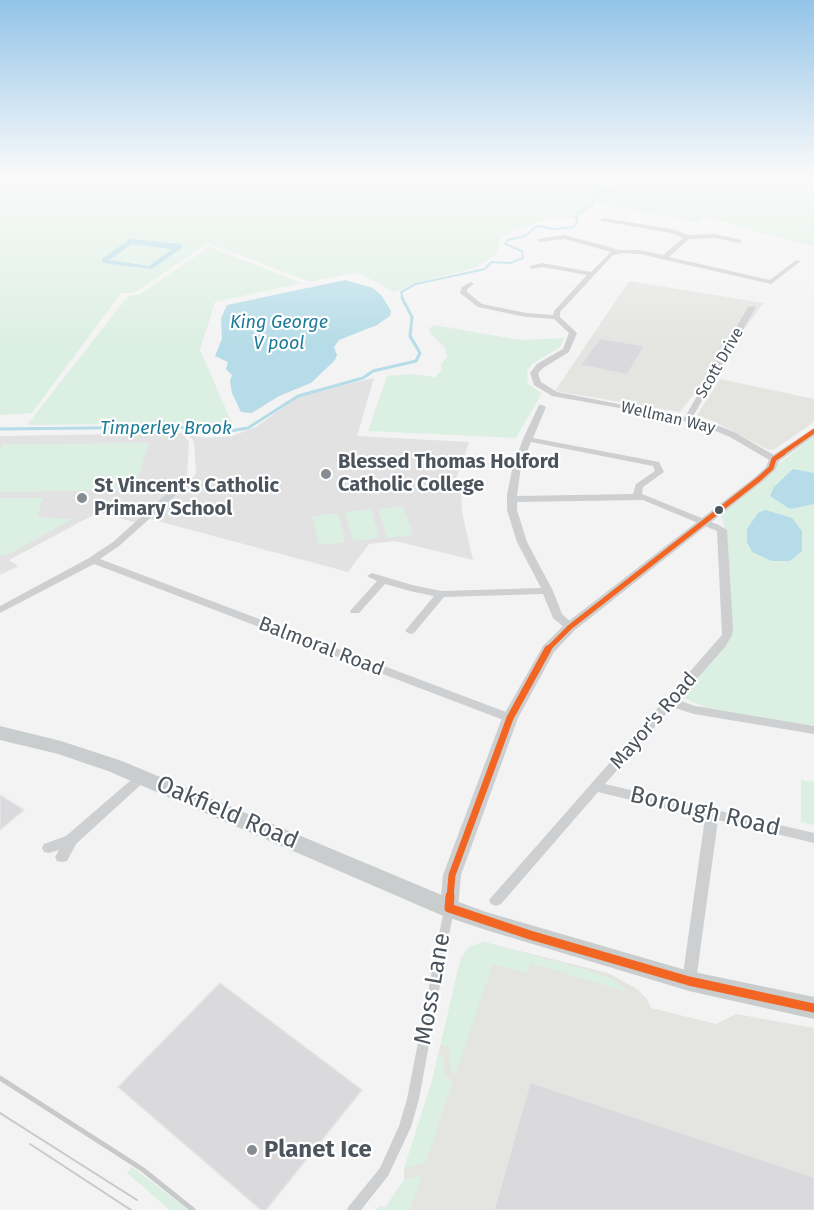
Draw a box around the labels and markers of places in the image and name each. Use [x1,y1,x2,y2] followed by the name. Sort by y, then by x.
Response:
[338,450,559,497] place label: Blessed Thomas Holford Catholic College
[319,467,333,481] marker: Blessed Thomas Holford Catholic College
[94,474,279,521] place label: St Vincent's Catholic Primary School
[75,491,89,505] marker: St Vincent's Catholic Primary School
[713,504,725,516] unlabelled marker
[264,1136,372,1164] place label: Planet Ice
[245,1143,259,1157] marker: Planet Ice

